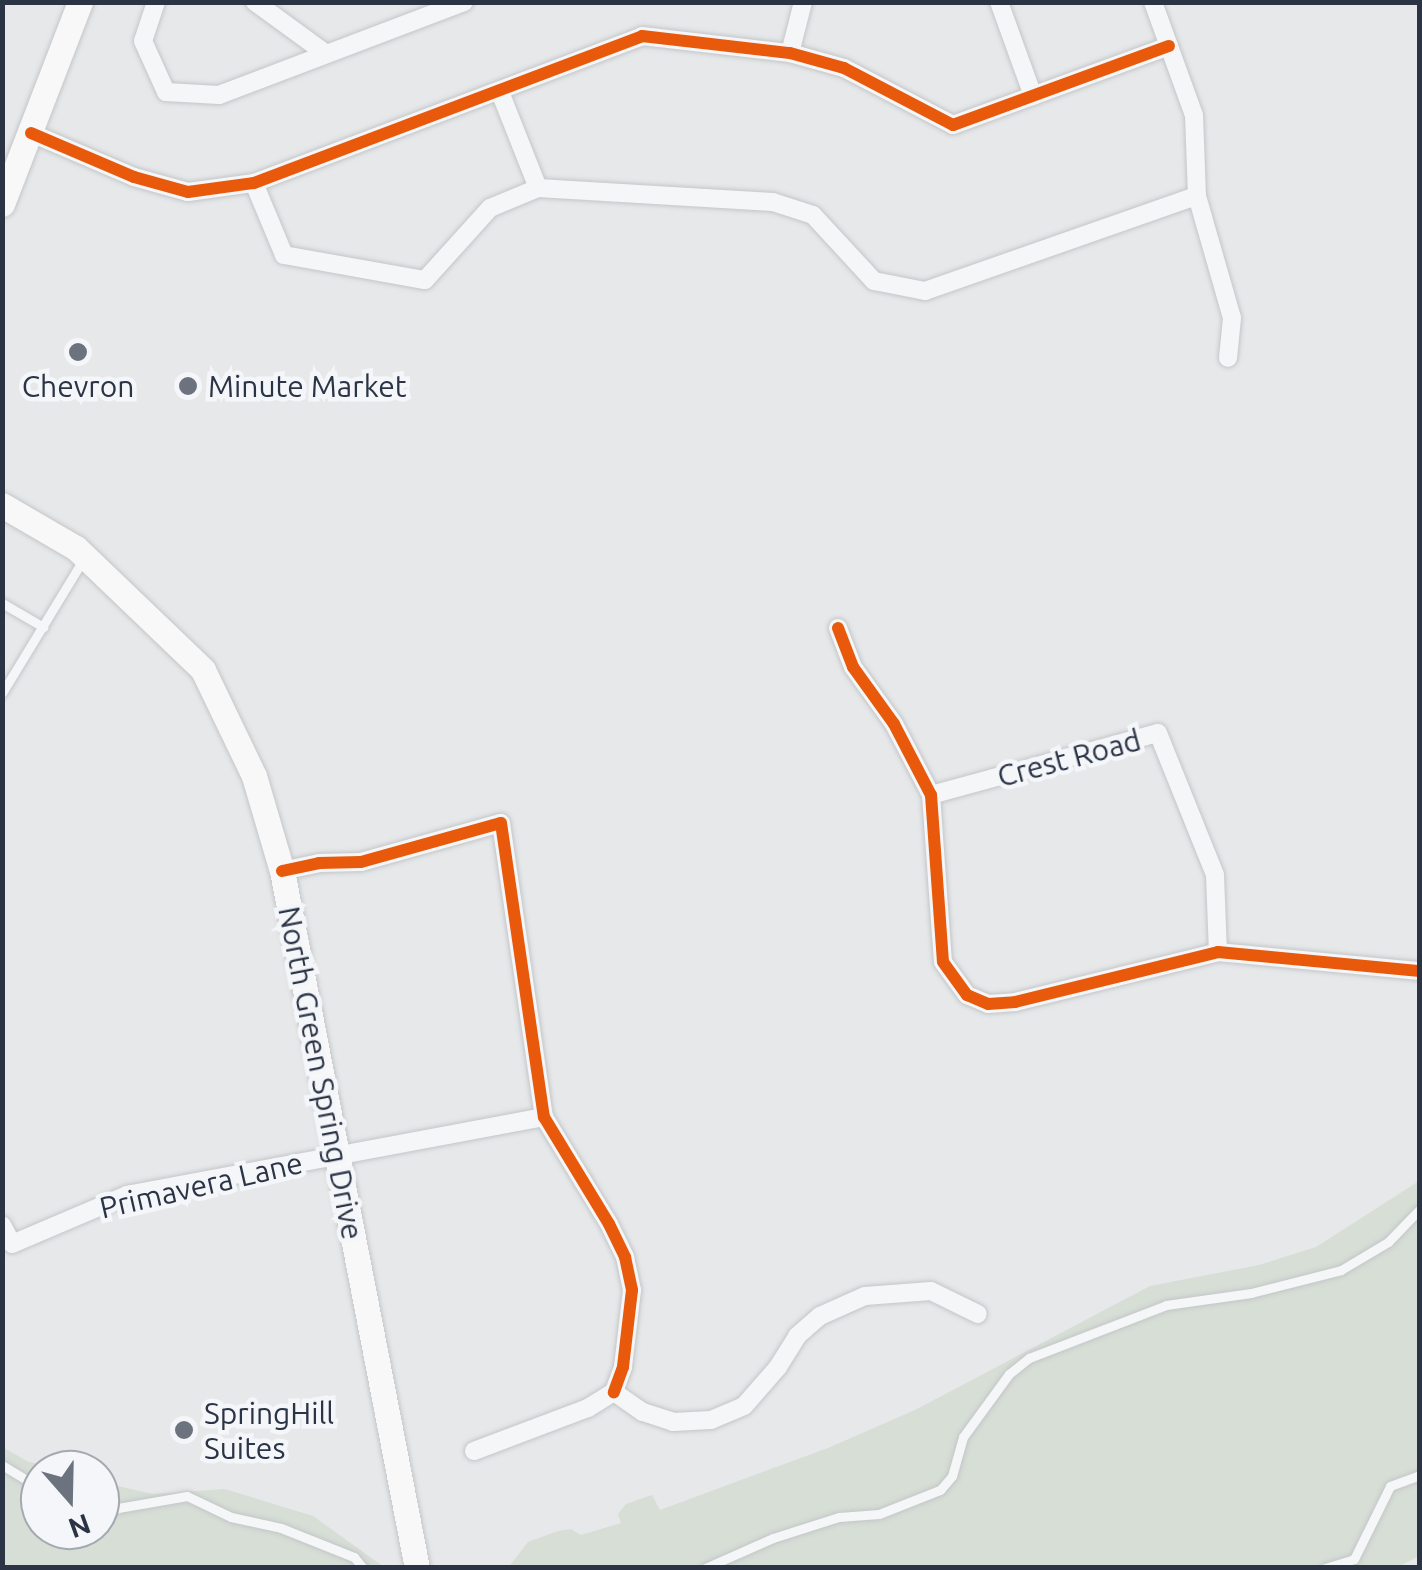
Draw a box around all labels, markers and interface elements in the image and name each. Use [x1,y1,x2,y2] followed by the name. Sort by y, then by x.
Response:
[67,341,89,363] marker: Chevron
[22,368,134,404] place label: Chevron
[208,368,407,404] place label: Minute Market
[177,375,199,397] marker: Minute Market
[993,722,1145,794] street label: Crest Road
[271,903,371,1243] street label: North Green Spring Drive
[96,1144,306,1226] street label: Primavera Lane
[204,1395,334,1466] place label: SpringHill Suites
[173,1419,195,1441] marker: SpringHill Suites
[20,1450,120,1550] north arrow
[65,1509,95,1545] text: N

